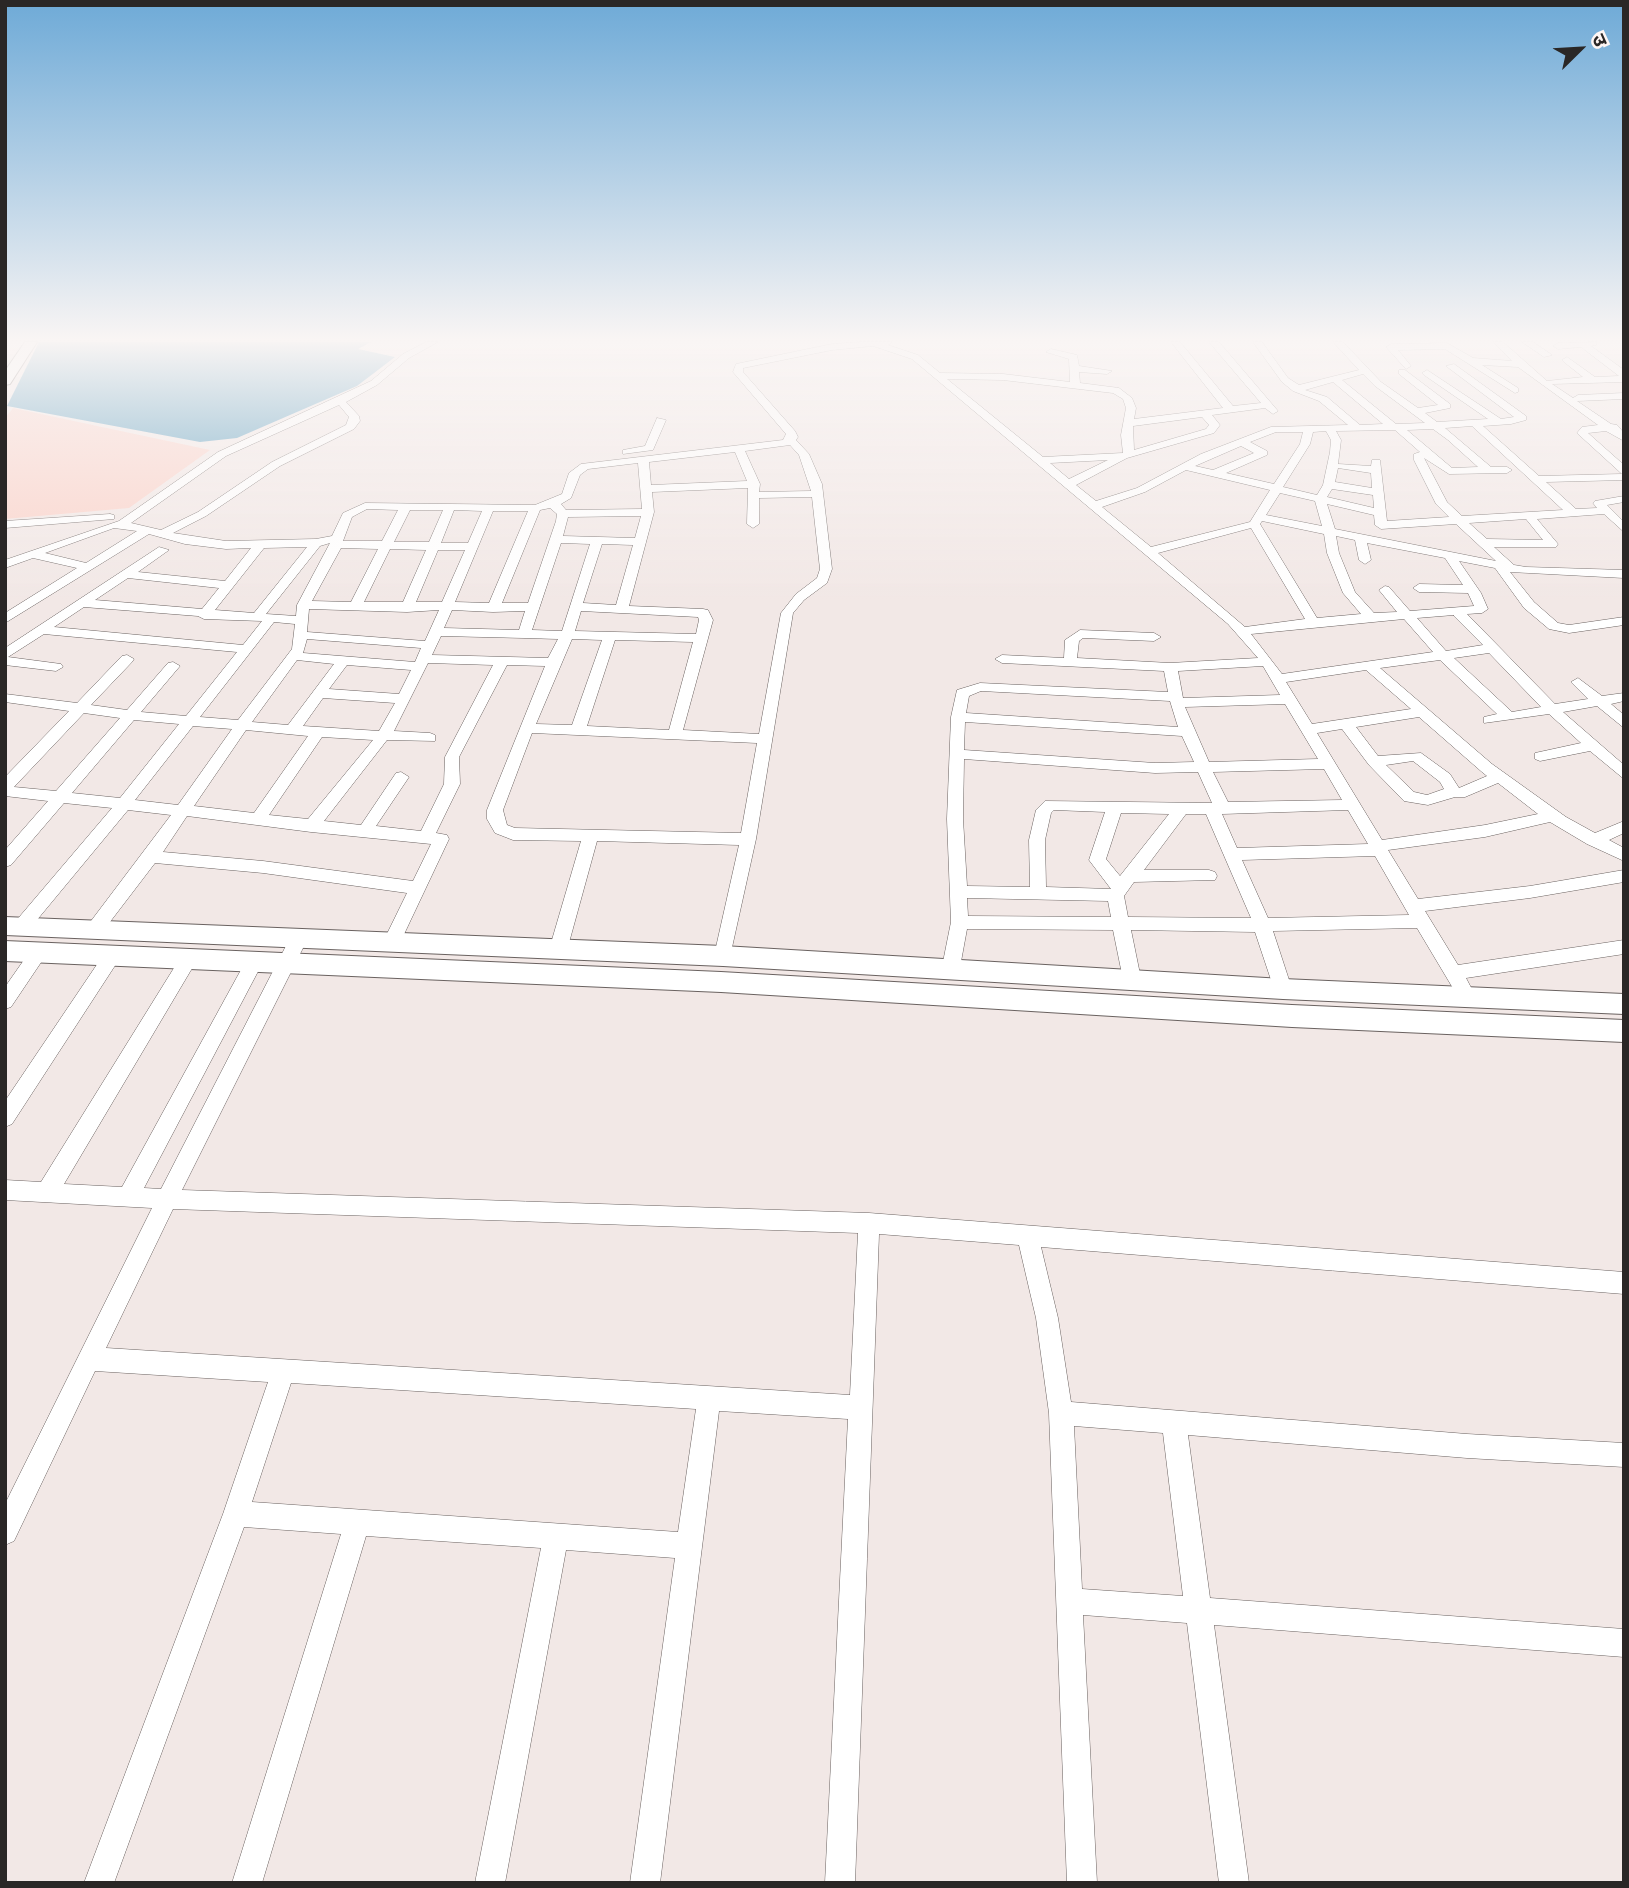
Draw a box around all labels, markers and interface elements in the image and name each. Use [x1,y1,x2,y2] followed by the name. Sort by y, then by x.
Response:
[1545,14,1615,84] north arrow
[1585,30,1614,51] text: उ

